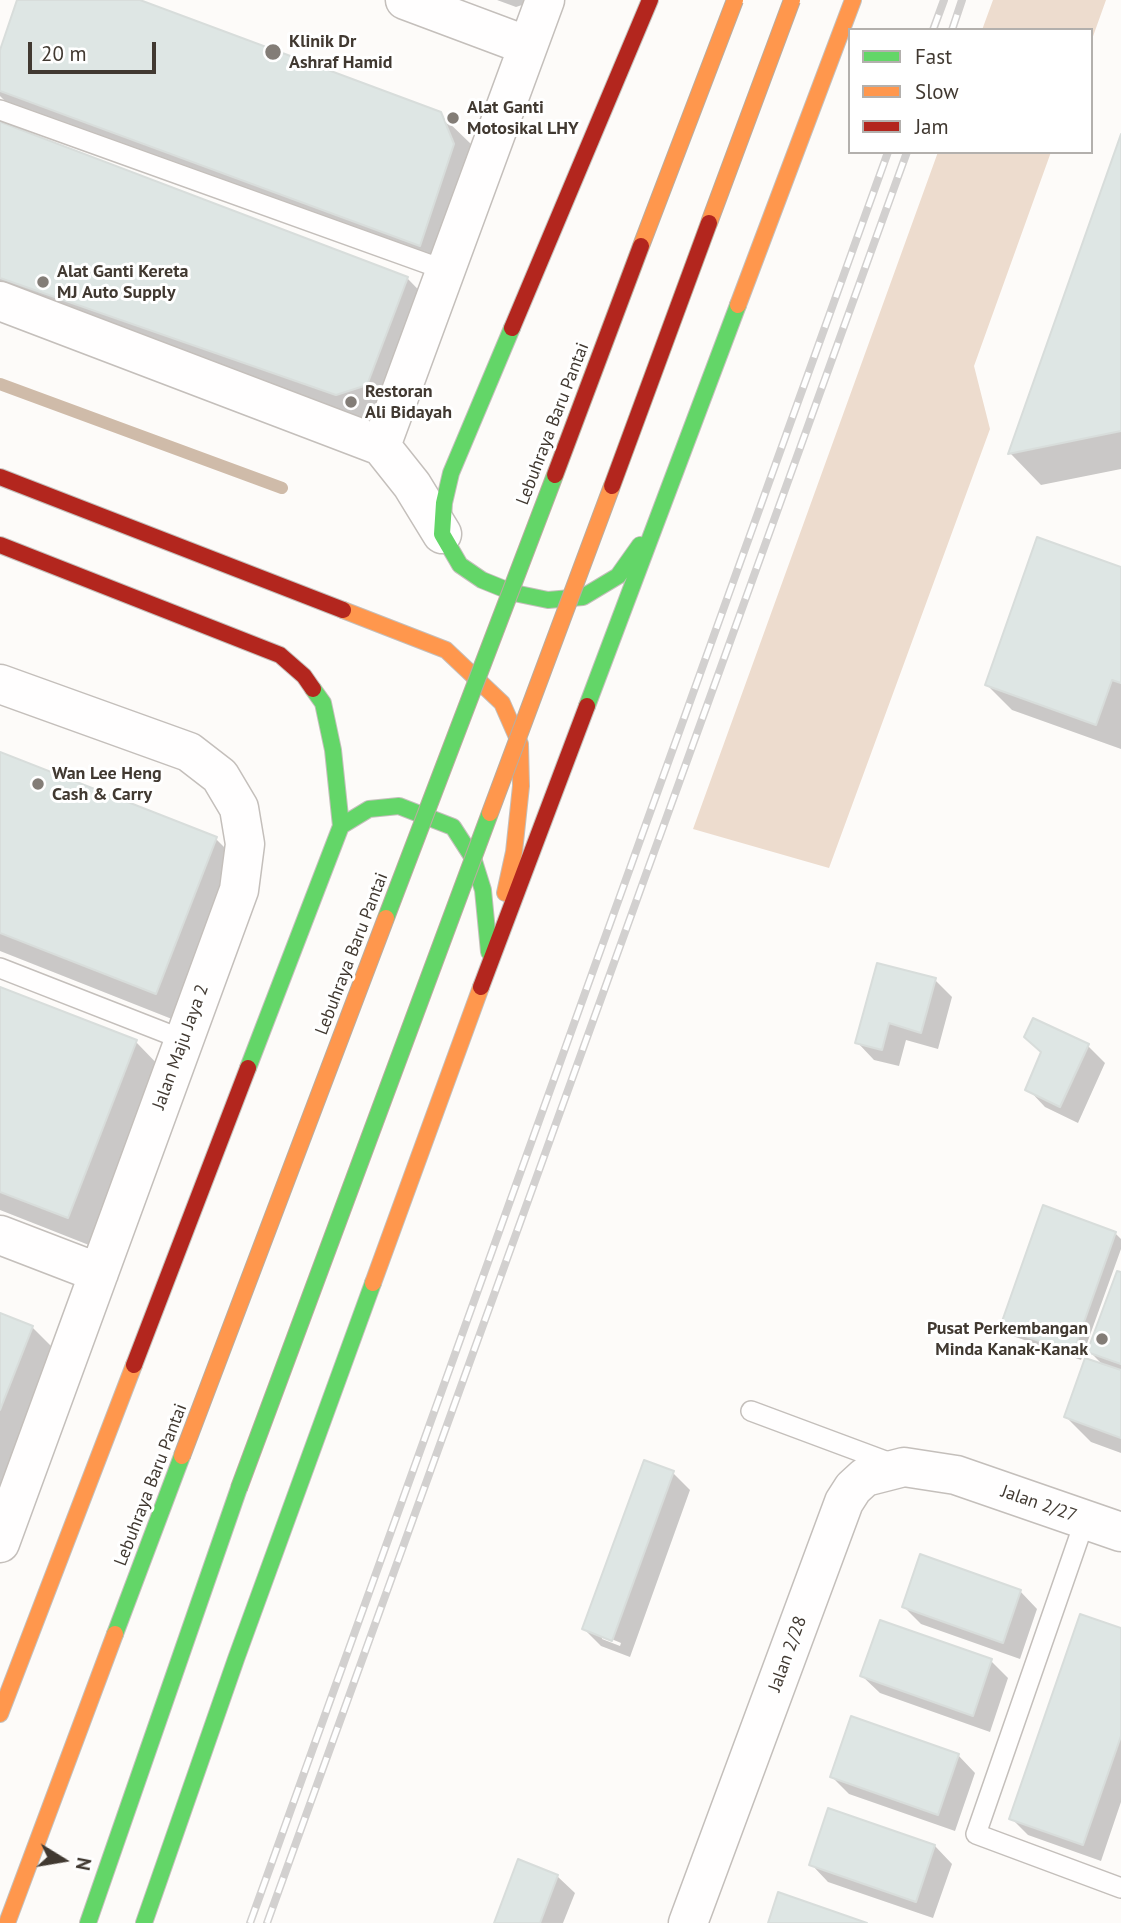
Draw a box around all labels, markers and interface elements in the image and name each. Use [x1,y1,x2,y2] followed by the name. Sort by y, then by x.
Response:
[32,28,159,72] scale bar
[848,28,1093,154] legend
[289,31,393,74] place label: Klinik Dr Ashraf Hamid
[41,40,87,67] text: 20 m
[263,42,283,62] marker: Klinik Dr Ashraf Hamid
[915,43,952,70] text: Fast
[915,78,959,105] text: Slow
[467,97,579,140] place label: Alat Ganti Motosikal LHY
[445,110,461,126] marker: Alat Ganti Motosikal LHY
[915,113,949,140] text: Jam
[57,261,188,304] place label: Alat Ganti Kereta MJ Auto Supply
[35,274,51,290] marker: Alat Ganti Kereta MJ Auto Supply
[512,340,594,508] street label: Lebuhraya Baru Pantai
[365,381,452,424] place label: Restoran Ali Bidayah
[343,394,359,410] marker: Restoran Ali Bidayah
[52,763,162,806] place label: Wan Lee Heng Cash & Carry
[30,776,46,792] marker: Wan Lee Heng Cash & Carry
[311,870,393,1038] street label: Lebuhraya Baru Pantai
[148,981,214,1113] street label: Jalan Maju Jaya 2
[927,1318,1088,1360] place label: Pusat Perkembangan Minda Kanak-Kanak
[1094,1331,1110,1347] marker: Pusat Perkembangan Minda Kanak-Kanak
[110,1401,192,1569] street label: Lebuhraya Baru Pantai
[998,1481,1080,1527] street label: Jalan 2/27
[764,1613,812,1695] street label: Jalan 2/28
[28,1825,98,1895] north arrow
[71,1856,97,1872] text: N

